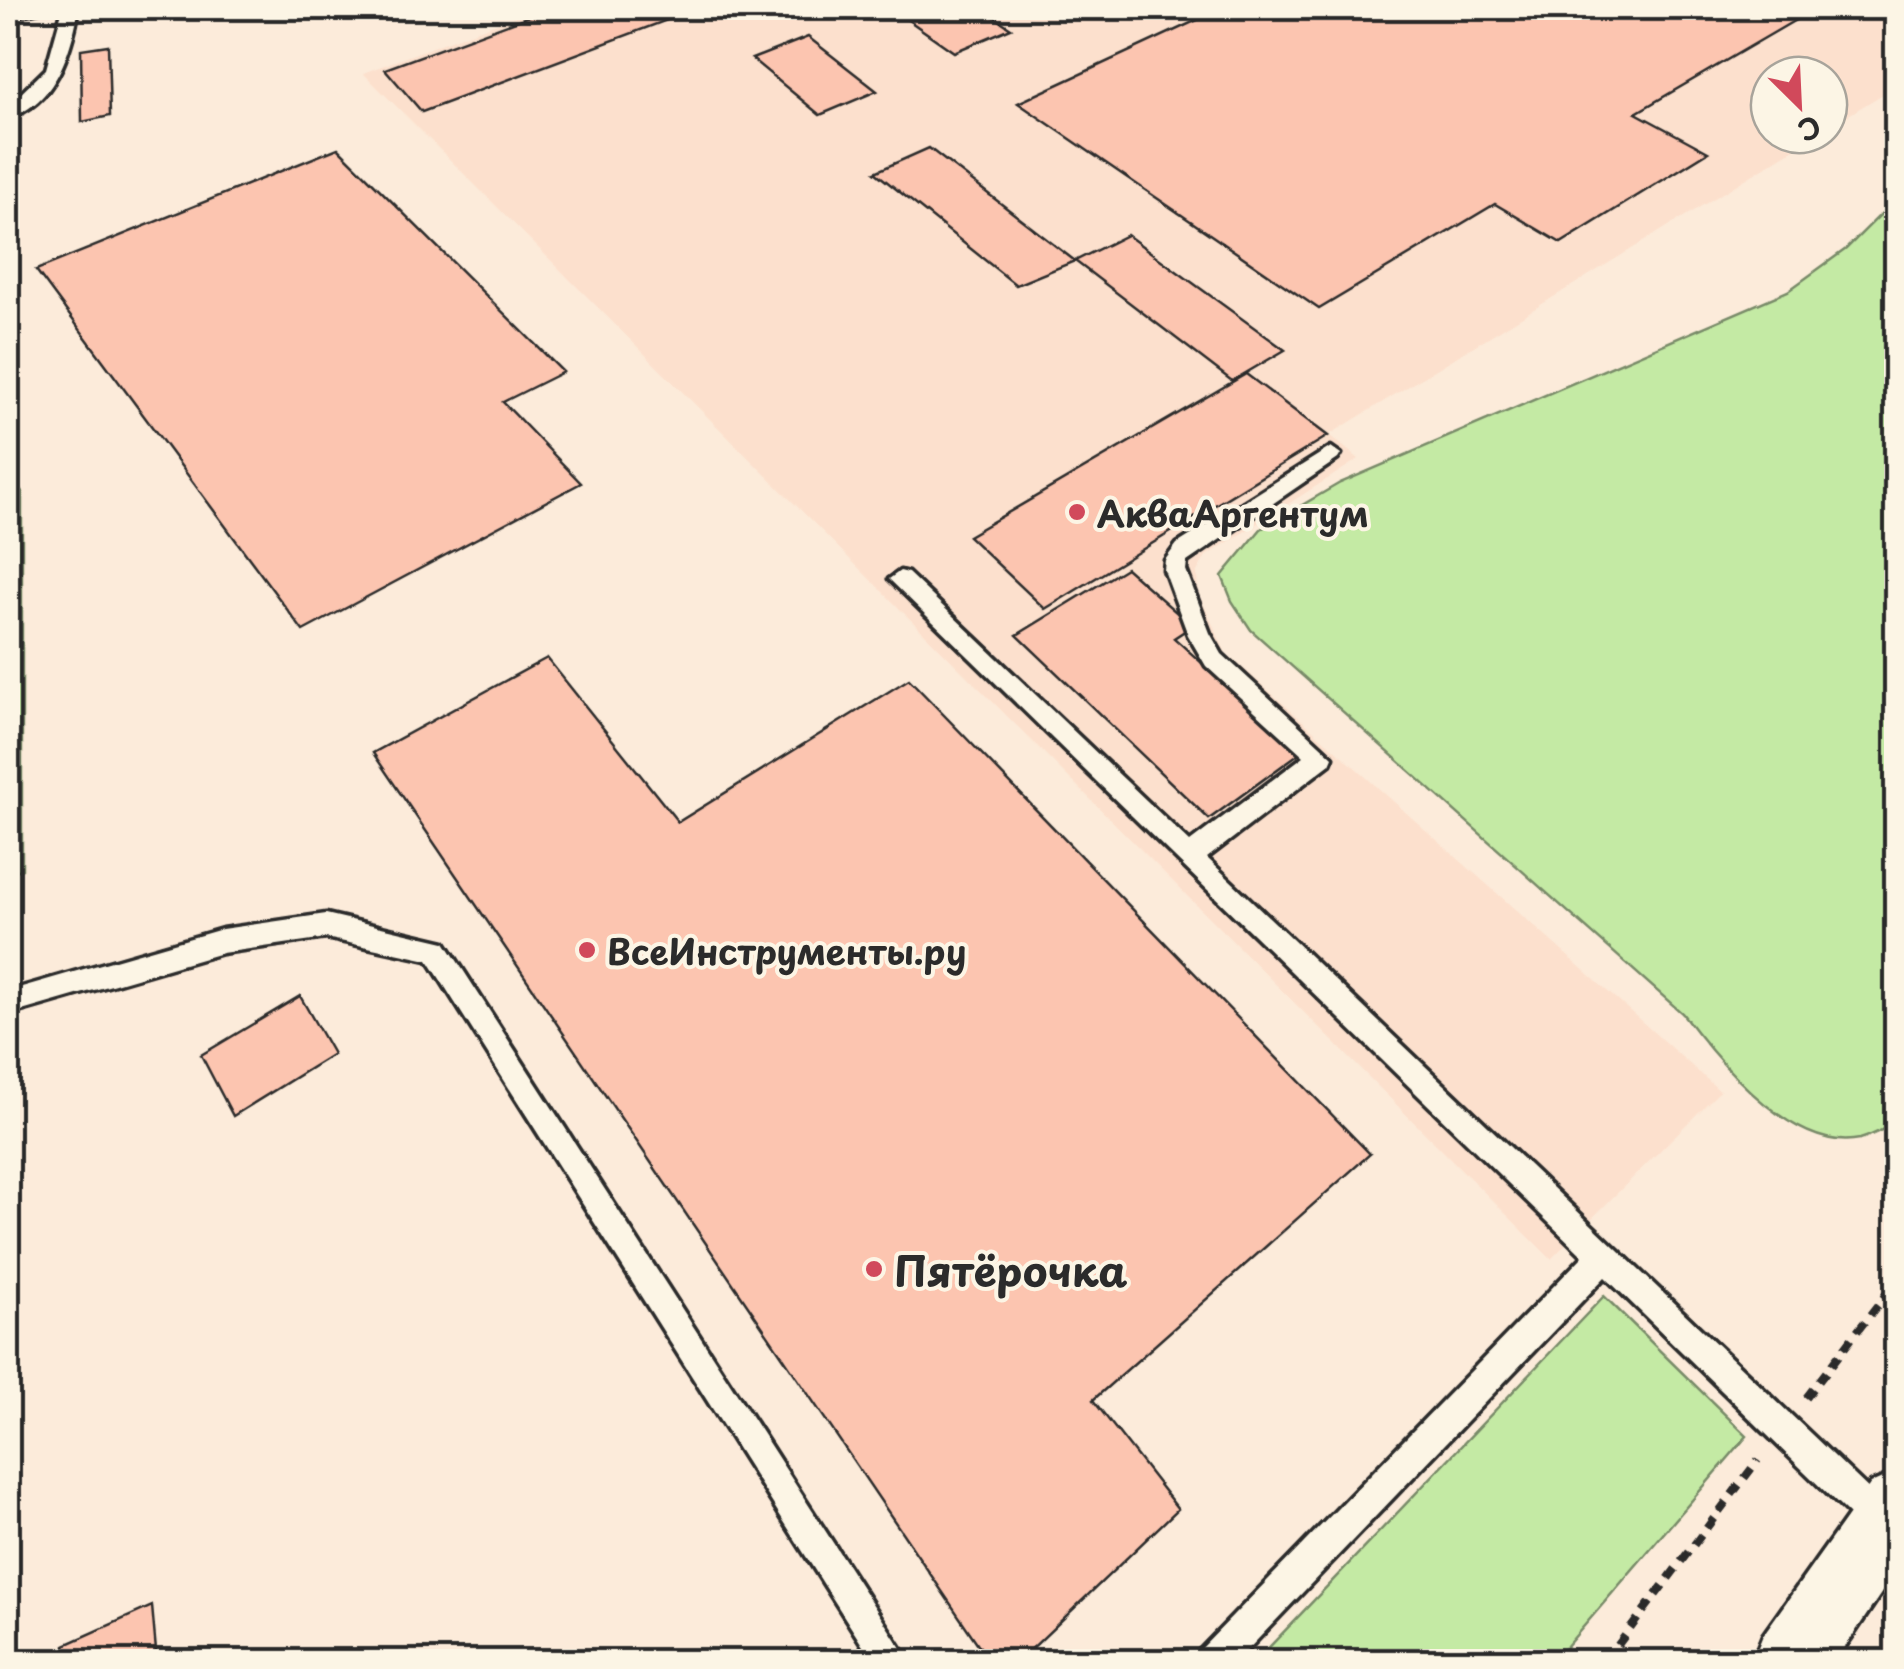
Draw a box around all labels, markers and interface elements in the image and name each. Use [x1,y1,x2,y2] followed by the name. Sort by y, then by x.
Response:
[1749,55,1849,155] north arrow
[1791,105,1828,153] text: С
[1097,486,1369,539] place label: АкваАргентум
[1066,501,1088,523] marker: АкваАргентум
[607,924,966,977] place label: ВсеИнструменты.ру
[576,939,598,961] marker: ВсеИнструменты.ру
[894,1238,1128,1301] place label: Пятёрочка
[863,1258,885,1280] marker: Пятёрочка

